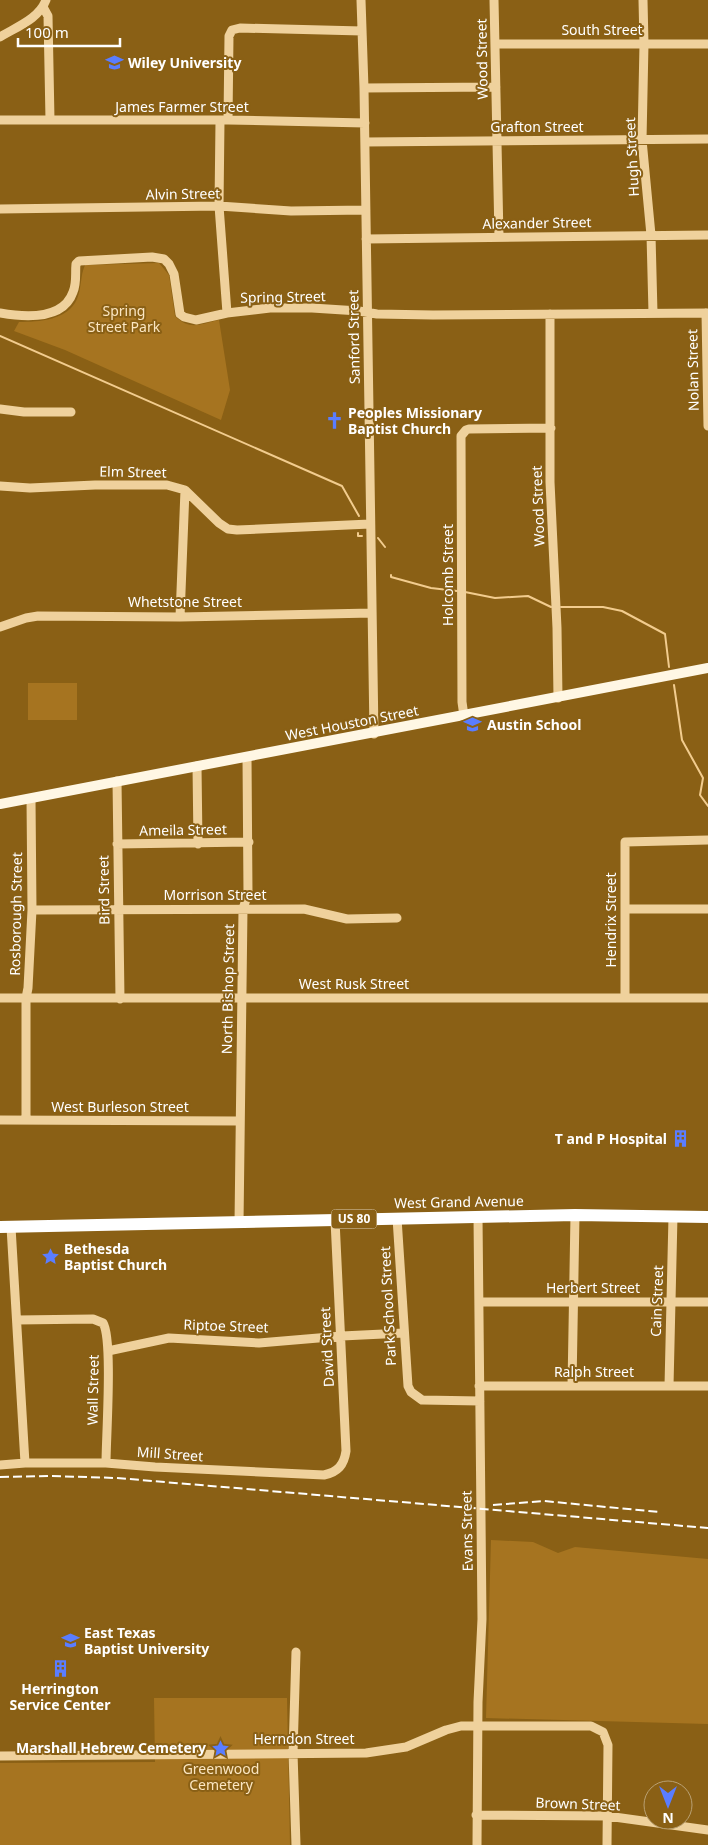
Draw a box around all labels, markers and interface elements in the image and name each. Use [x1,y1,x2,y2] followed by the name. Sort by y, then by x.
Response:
[18,15,120,47] scale bar
[471,18,492,100] street label: Wood Street
[561,20,643,39] street label: South Street
[25,22,69,42] text: 100 m
[104,53,124,73] school or university icon: Wiley University
[128,53,241,72] place label: Wiley University
[113,97,249,116] street label: James Farmer Street
[490,117,584,136] street label: Grafton Street
[620,117,643,197] street label: Hugh Street
[145,183,220,204] street label: Alvin Street
[482,212,592,233] street label: Alexander Street
[240,286,326,307] street label: Spring Street
[343,290,364,384] street label: Sanford Street
[88,301,161,336] park label: Spring Street Park
[682,329,703,411] street label: Nolan Street
[348,403,482,438] place label: Peoples Missionary Baptist Church
[324,411,344,431] church icon: Peoples Missionary Baptist Church
[99,461,167,482] street label: Elm Street
[527,465,548,547] street label: Wood Street
[438,524,457,626] street label: Holcomb Street
[128,592,242,611] street label: Whetstone Street
[284,700,420,745] street label: West Houston Street
[463,715,483,735] school or university icon: Austin School
[487,715,582,734] place label: Austin School
[139,819,227,840] street label: Ameila Street
[5,852,26,976] street label: Rosborough Street
[93,855,114,925] street label: Bird Street
[601,872,620,968] street label: Hendrix Street
[164,885,266,904] street label: Morrison Street
[217,924,238,1054] street label: North Bishop Street
[299,974,409,993] street label: West Rusk Street
[51,1097,189,1116] street label: West Burleson Street
[555,1129,667,1148] place label: T and P Hospital
[671,1129,691,1149] building icon: T and P Hospital
[394,1191,524,1212] street label: West Grand Avenue
[332,1210,376,1228] road number: US 80
[64,1239,167,1274] place label: Bethesda Baptist Church
[375,1246,400,1366] street label: Park School Street
[40,1247,60,1267] place icon: Bethesda Baptist Church
[646,1265,667,1337] street label: Cain Street
[546,1278,640,1297] street label: Herbert Street
[315,1307,338,1388] street label: David Street
[183,1315,269,1336] street label: Riptoe Street
[82,1355,103,1425] street label: Wall Street
[554,1362,634,1381] street label: Ralph Street
[136,1442,204,1465] street label: Mill Street
[456,1490,477,1572] street label: Evans Street
[84,1623,209,1658] place label: East Texas Baptist University
[60,1631,80,1651] school or university icon: East Texas Baptist University
[50,1659,70,1679] building icon: Herrington Service Center
[10,1679,111,1714] place label: Herrington Service Center
[253,1729,355,1748] street label: Herndon Street
[16,1738,206,1757] place label: Marshall Hebrew Cemetery
[210,1738,230,1758] place icon: Marshall Hebrew Cemetery
[183,1759,259,1794] park label: Greenwood Cemetery
[643,1780,693,1830] north arrow
[535,1793,621,1814] street label: Brown Street
[662,1809,674,1828] text: N

